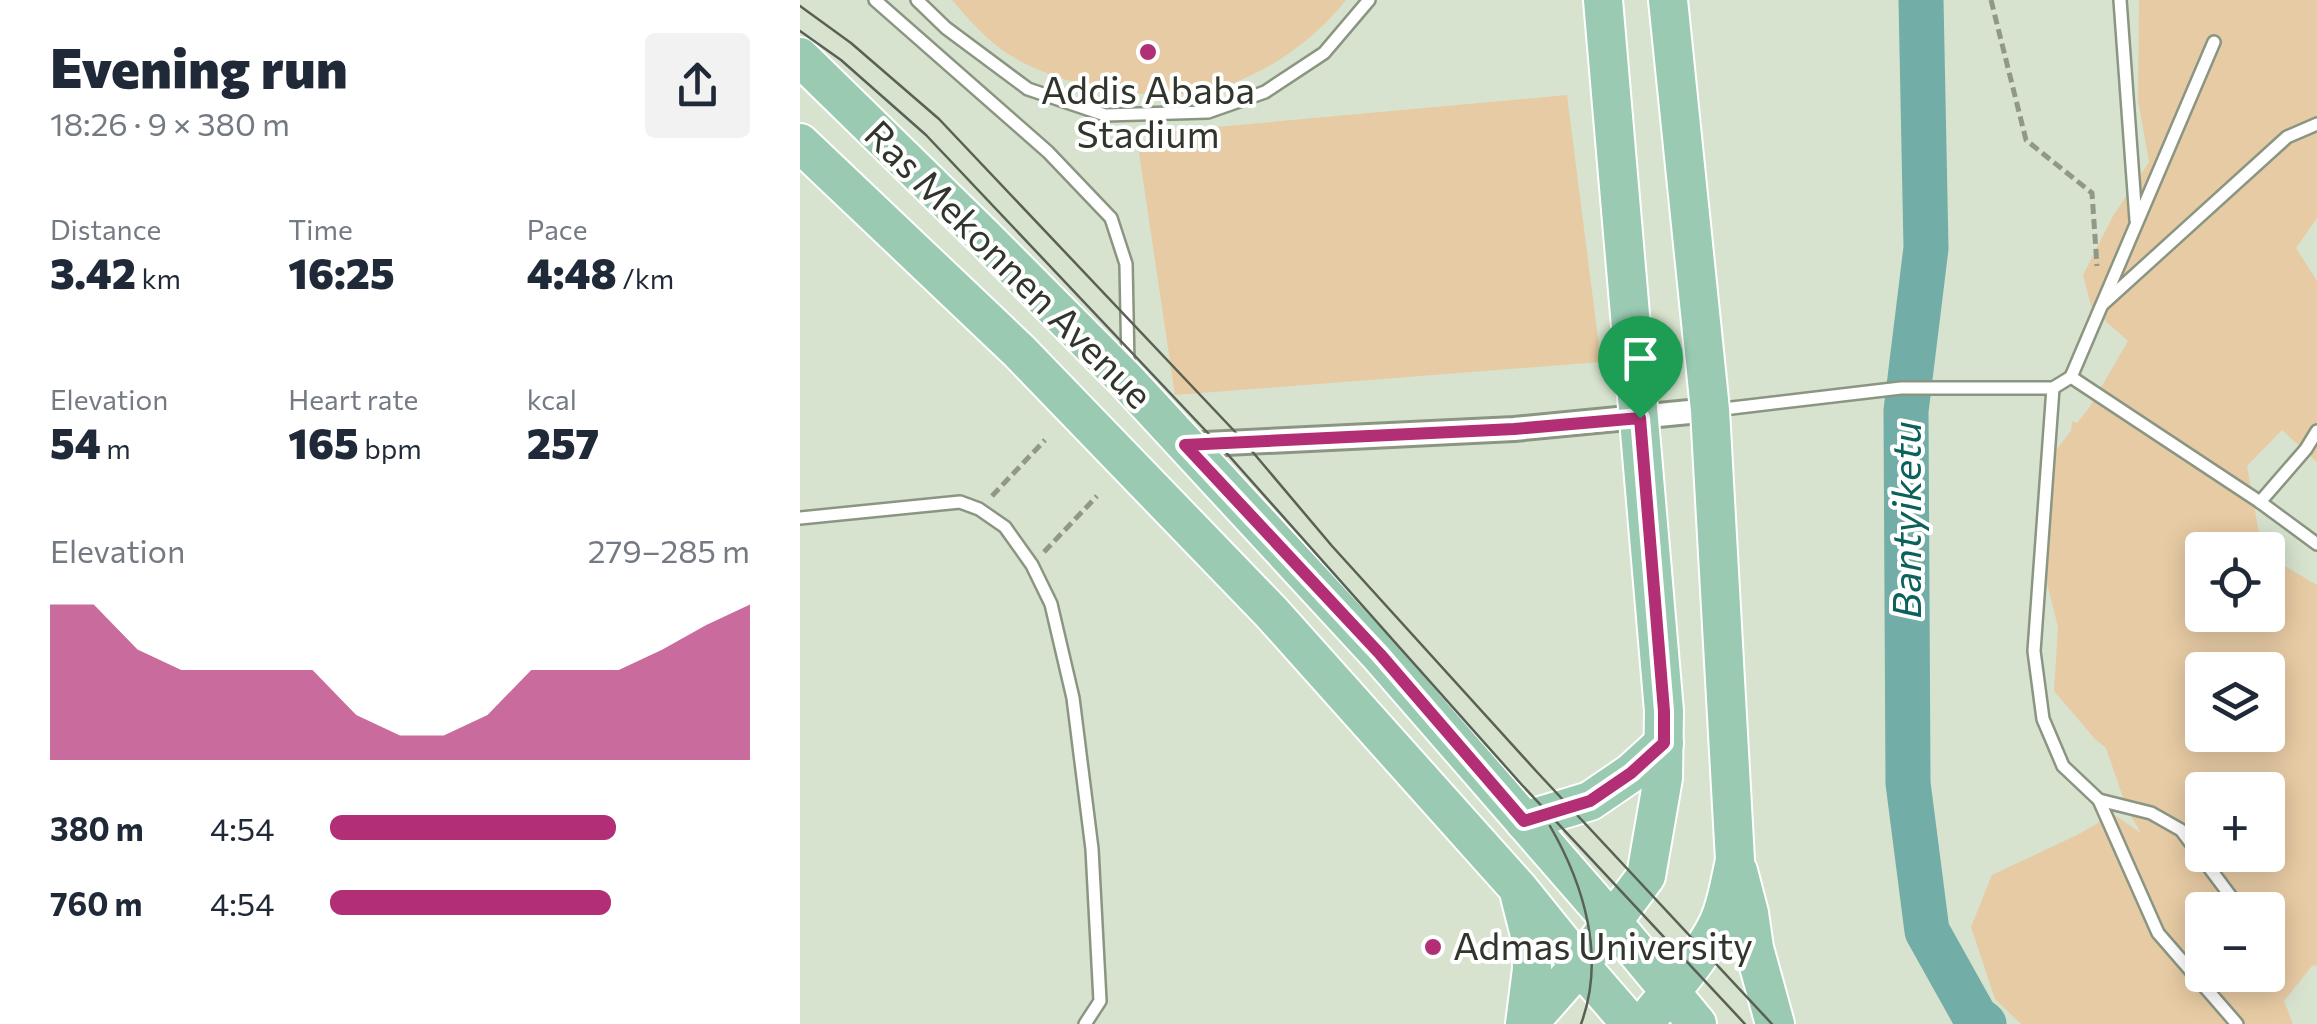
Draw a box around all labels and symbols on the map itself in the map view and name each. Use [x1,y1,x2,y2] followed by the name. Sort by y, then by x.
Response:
[1137,41,1159,63] marker: Addis Ababa Stadium
[1041,65,1255,156] place label: Addis Ababa Stadium
[856,109,1164,417] street label: Ras Mekonnen Avenue
[1598,316,1683,419] pin
[1880,421,1929,619] water label: Bantyiketu
[1453,921,1753,968] place label: Admas University
[1422,936,1444,958] marker: Admas University

